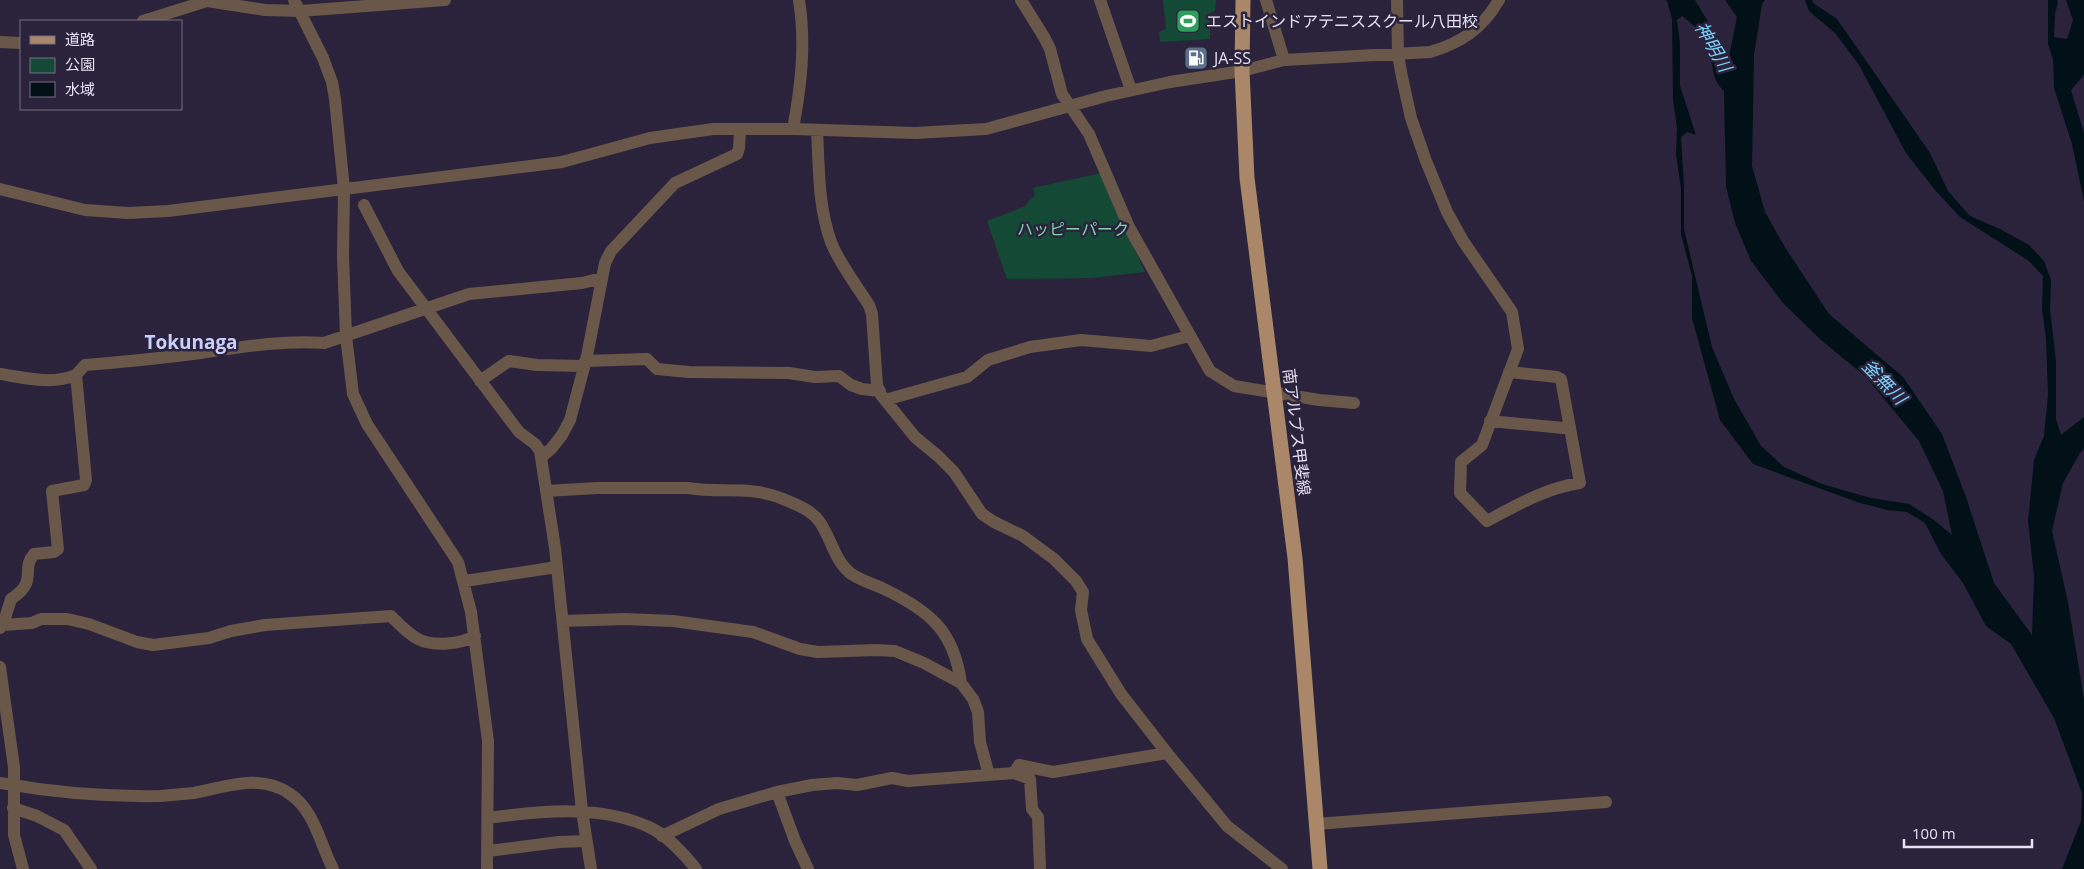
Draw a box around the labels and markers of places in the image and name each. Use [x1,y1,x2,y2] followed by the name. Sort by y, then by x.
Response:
[1175,8,1201,34] sports icon: エストインドアテニススクール八田校
[1206,10,1478,32] place label: エストインドアテニススクール八田校
[1183,45,1209,71] fuel station icon: JA-SS
[1212,47,1251,69] place label: JA-SS

